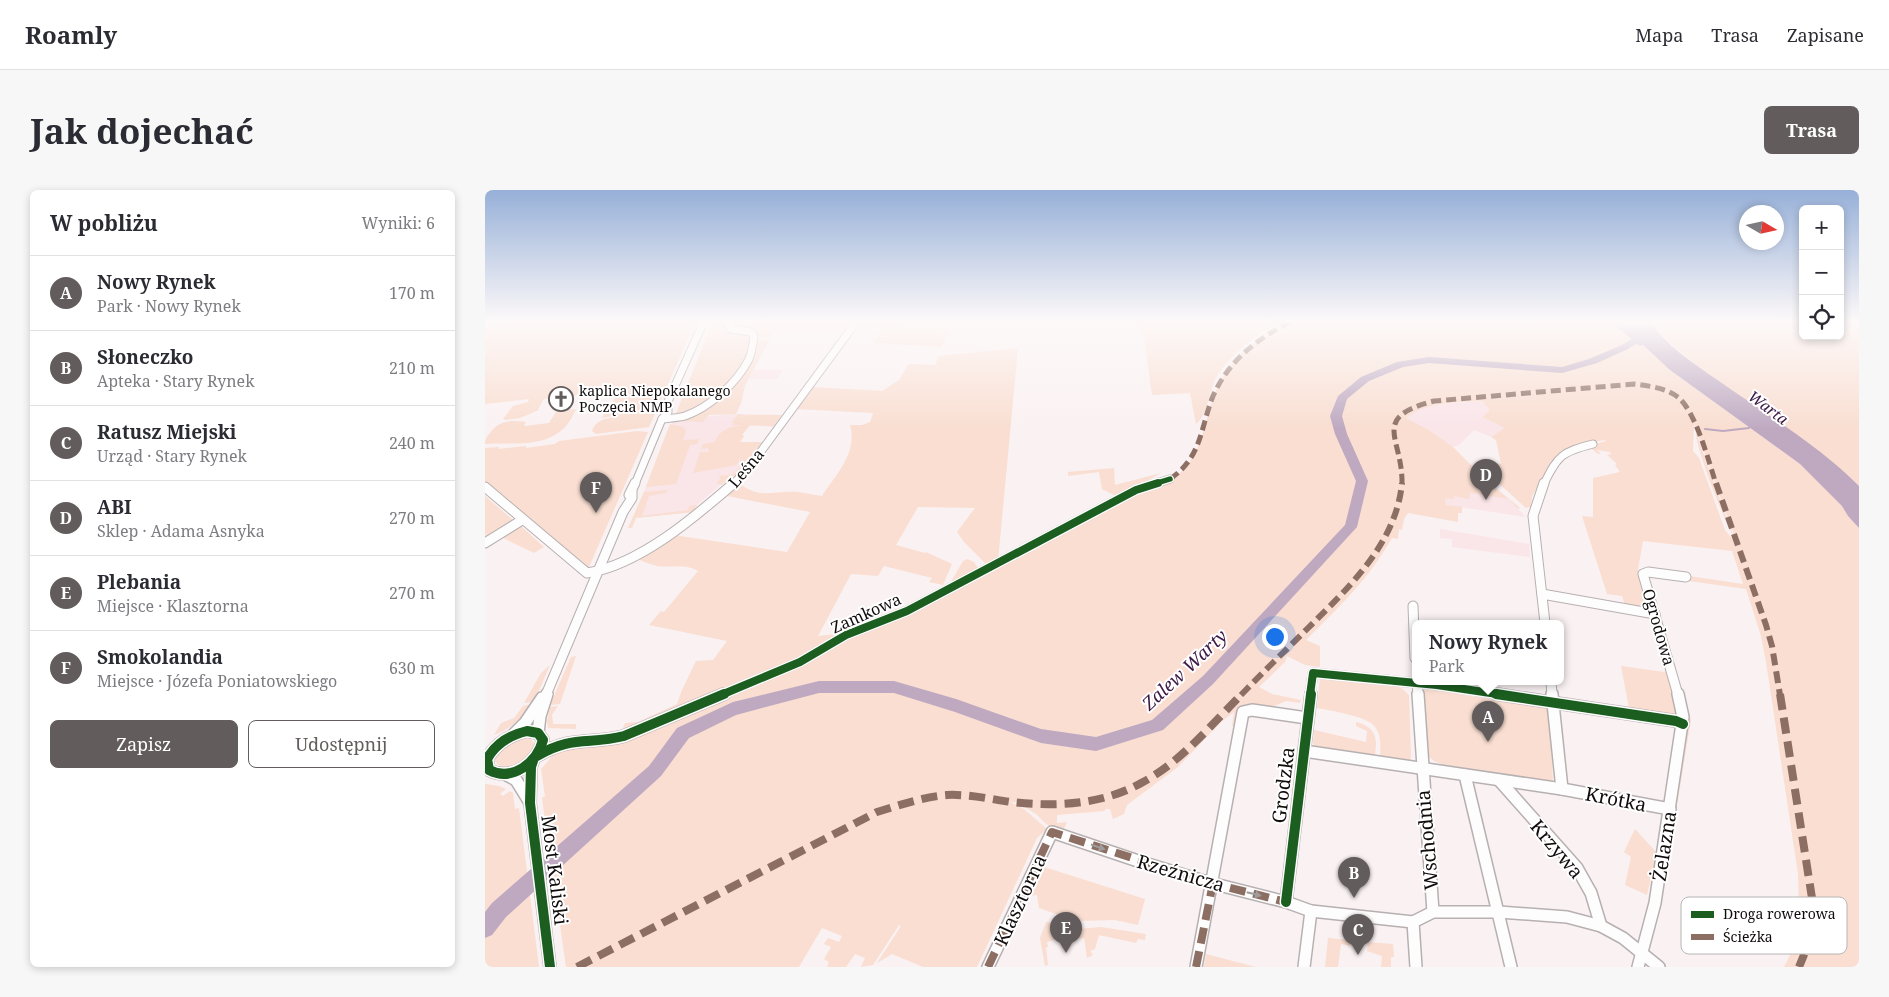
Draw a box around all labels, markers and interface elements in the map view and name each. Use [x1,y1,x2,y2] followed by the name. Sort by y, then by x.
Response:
[25,18,117,51] text: Roamly
[1635,23,1683,47] text: Mapa
[1711,23,1759,47] text: Trasa
[1787,23,1864,47] text: Zapisane
[1764,106,1859,154] button: Trasa
[30,107,254,154] text: Jak dojechać
[1739,205,1784,250] north arrow
[1799,205,1844,340] map controls
[1799,205,1844,250] button: +
[50,209,158,237] text: W pobliżu
[362,212,435,234] text: Wyniki: 6
[1799,250,1844,295] button: −
[97,269,216,295] text: Nowy Rynek
[60,282,72,304] text: A
[389,282,435,304] text: 170 m
[97,295,241,317] text: Park · Nowy Rynek
[1799,295,1844,340] button: locate
[97,344,193,370] text: Słoneczko
[61,357,71,379] text: B
[389,357,435,379] text: 210 m
[97,370,255,392] text: Apteka · Stary Rynek
[579,381,731,416] place label: kaplica Niepokalanego Poczęcia NMP
[548,386,574,412] church icon: kaplica Niepokalanego Poczęcia NMP
[1745,386,1793,429] water label: Warta
[97,419,237,445] text: Ratusz Miejski
[61,432,71,454] text: C
[389,432,435,454] text: 240 m
[723,444,769,492] street label: Leśna
[97,445,247,467] text: Urząd · Stary Rynek
[1470,459,1502,500] pin: D
[580,472,612,513] pin: F
[97,494,132,520] text: ABI
[60,507,72,529] text: D
[389,507,435,529] text: 270 m
[97,520,265,542] text: Sklep · Adama Asnyka
[97,569,181,595] text: Plebania
[61,582,71,604] text: E
[389,582,435,604] text: 270 m
[1638,586,1680,668] street label: Ogrodowa
[827,588,905,638] street label: Zamkowa
[97,595,249,617] text: Miejsce · Klasztorna
[1412,620,1564,685] popup
[1136,624,1232,716] water label: Zalew Warty
[1262,624,1288,650] your location
[1429,629,1547,655] text: Nowy Rynek
[97,644,223,670] text: Smokolandia
[1429,655,1464,677] text: Park
[61,657,71,679] text: F
[389,657,435,679] text: 630 m
[97,670,337,692] text: Miejsce · Józefa Poniatowskiego
[1472,701,1504,742] pin: A
[50,720,238,768] button: Zapisz
[248,720,435,768] button: Udostępnij
[1265,745,1301,825] street label: Grodzka
[1583,780,1649,818] street label: Krótka
[1410,789,1444,891] street label: Wschodnia
[1646,809,1682,883] street label: Żelazna
[535,813,575,927] street label: Most Kaliski
[1525,814,1589,884] street label: Krzywa
[1091,844,1106,852] one-way arrow
[1134,848,1228,898] street label: Rzeźnicza
[988,850,1052,950] street label: Klasztorna
[1338,857,1370,898] pin: B
[1246,890,1261,898] one-way arrow
[1681,897,1847,954] legend
[1723,904,1836,923] text: Droga rowerowa
[1050,912,1082,953] pin: E
[1342,914,1374,955] pin: C
[1723,927,1773,946] text: Ścieżka

